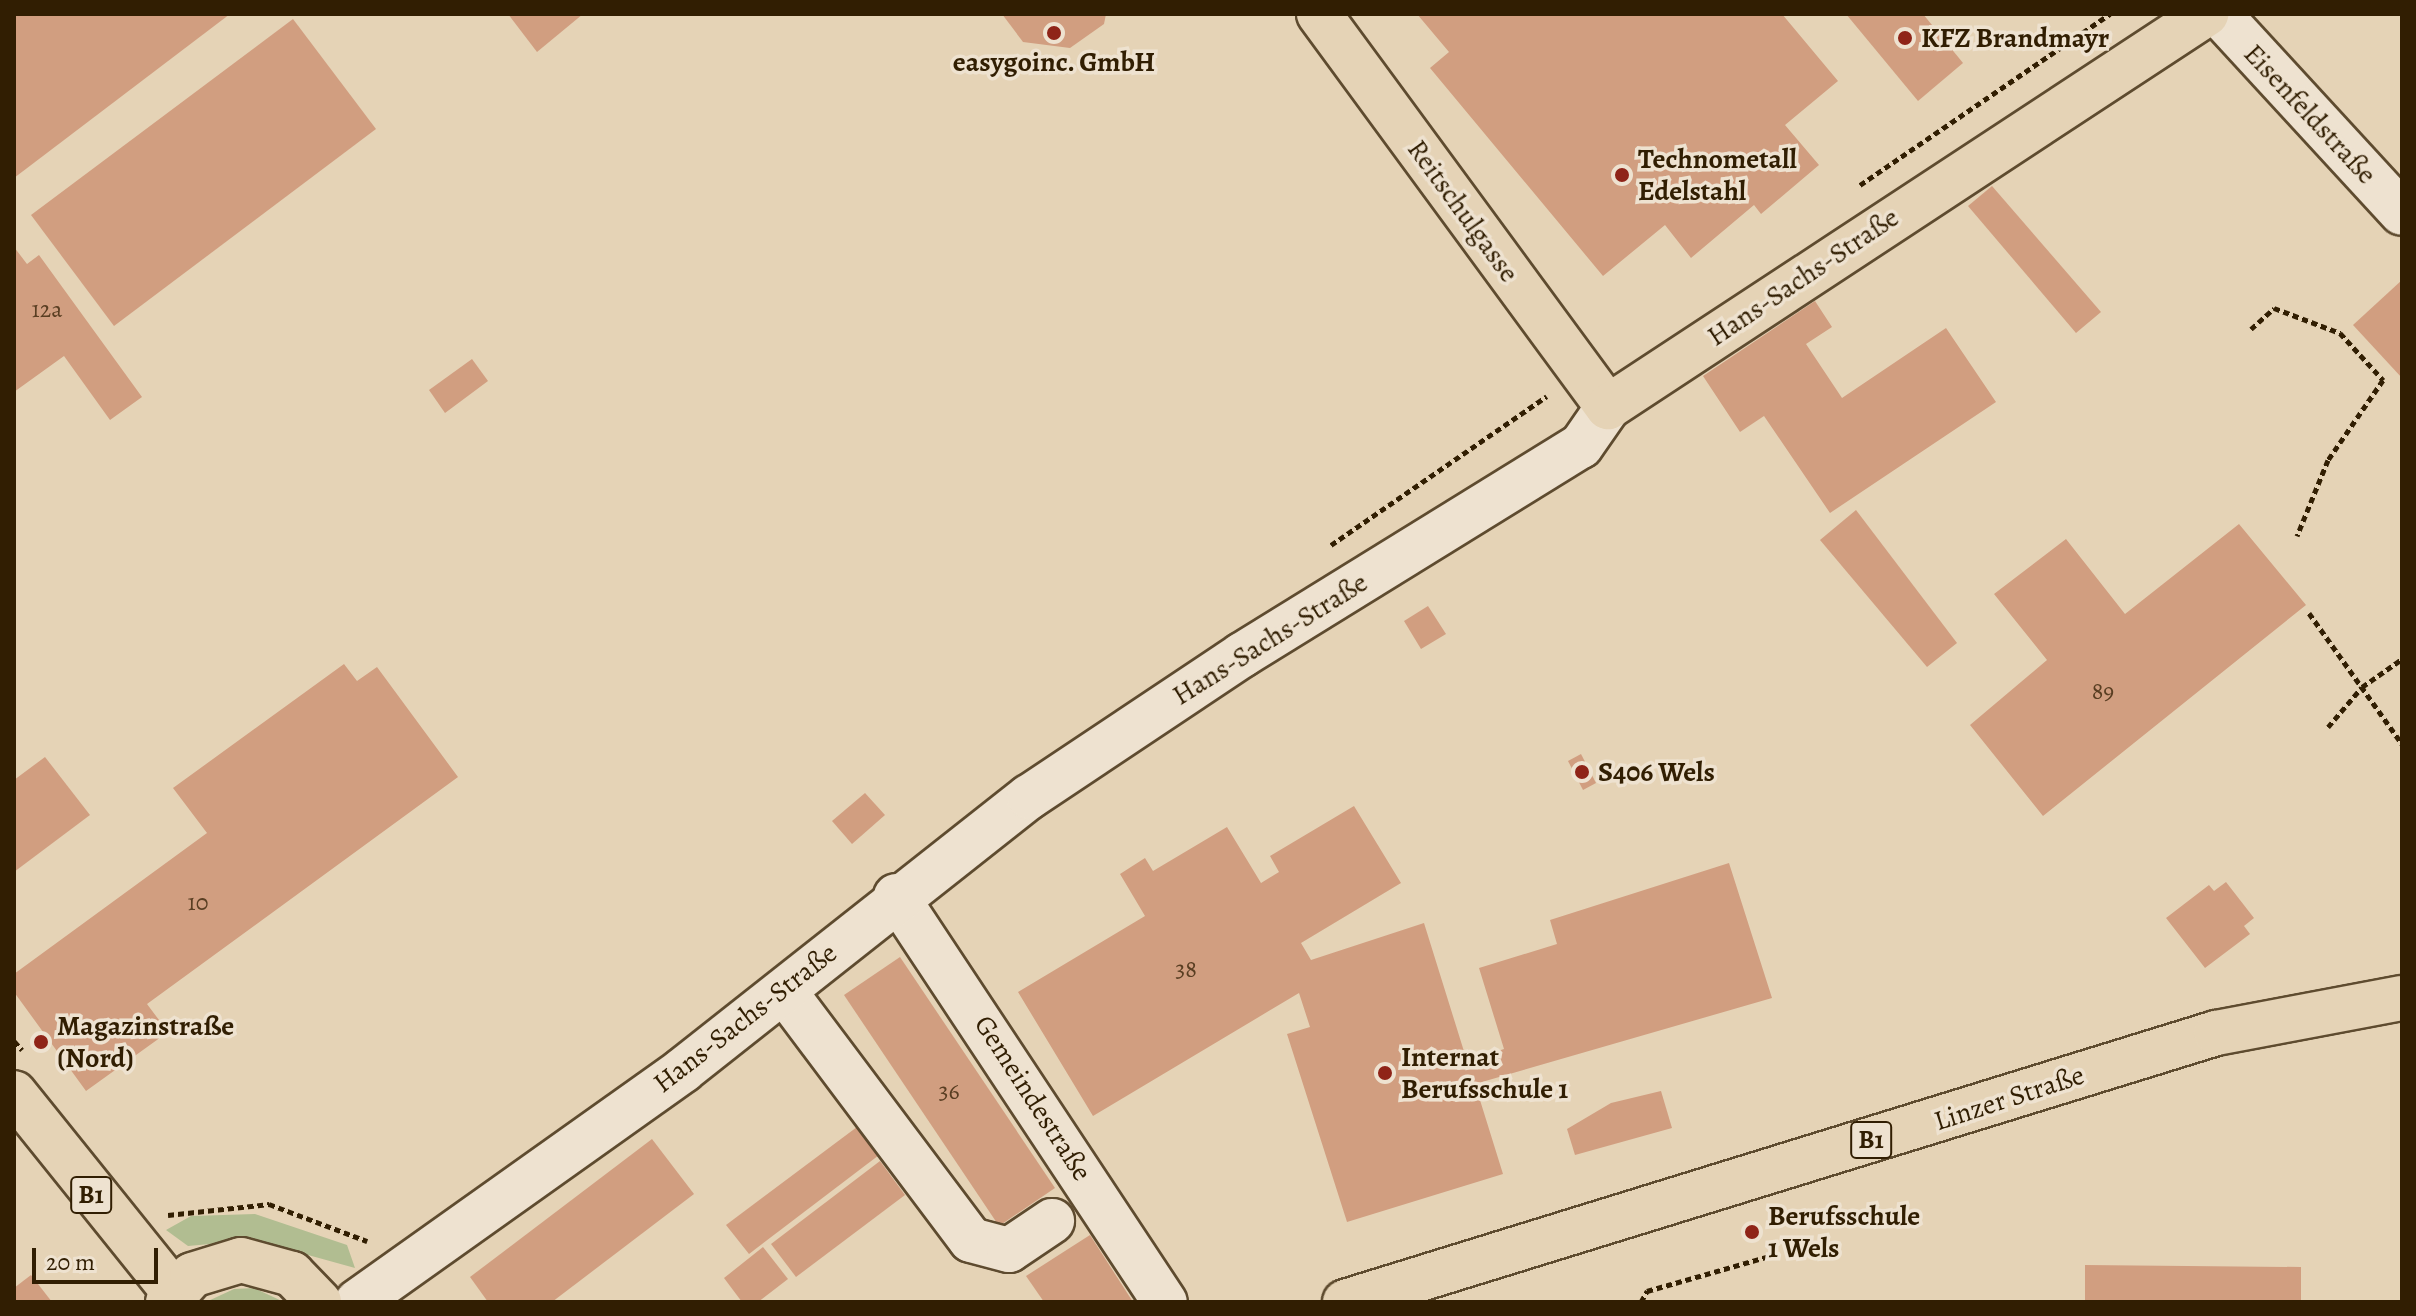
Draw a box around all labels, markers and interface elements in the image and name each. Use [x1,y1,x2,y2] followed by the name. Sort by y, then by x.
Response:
[1921,21,2109,55] place label: KFZ Brandmayr
[1045,24,1063,42] marker: easygoinc. GmbH
[1896,29,1914,47] marker: KFZ Brandmayr
[2237,37,2383,191] street label: Eisenfeldstraße
[953,45,1155,79] place label: easygoinc. GmbH
[1400,133,1526,289] street label: Reitschulgasse
[1638,142,1797,208] place label: Technometall Edelstahl
[1613,166,1631,184] marker: Technometall Edelstahl
[1701,201,1905,353] street label: Hans-Sachs-Straße
[32,296,62,324] house number: 12a
[1166,566,1374,712] street label: Hans-Sachs-Straße
[2092,678,2114,706] house number: 89
[1598,755,1715,789] place label: S406 Wels
[1573,763,1591,781] marker: S406 Wels
[188,889,208,917] house number: 10
[647,936,843,1100] street label: Hans-Sachs-Straße
[1175,956,1197,984] house number: 38
[57,1009,234,1075] place label: Magazinstraße (Nord)
[967,1009,1099,1187] street label: Gemeindestraße
[32,1033,50,1051] marker: Magazinstraße (Nord)
[1401,1040,1568,1106] place label: Internat Berufsschule 1
[1930,1058,2088,1138] street label: Linzer Straße
[1376,1064,1394,1082] marker: Internat Berufsschule 1
[938,1078,960,1106] house number: 36
[1849,1118,1893,1162] road number: B1
[69,1173,113,1217] road number: B1
[1768,1199,1920,1265] place label: Berufsschule 1 Wels
[1743,1223,1761,1241] marker: Berufsschule 1 Wels
[36,1232,162,1282] scale bar
[46,1246,95,1278] text: 20 m

